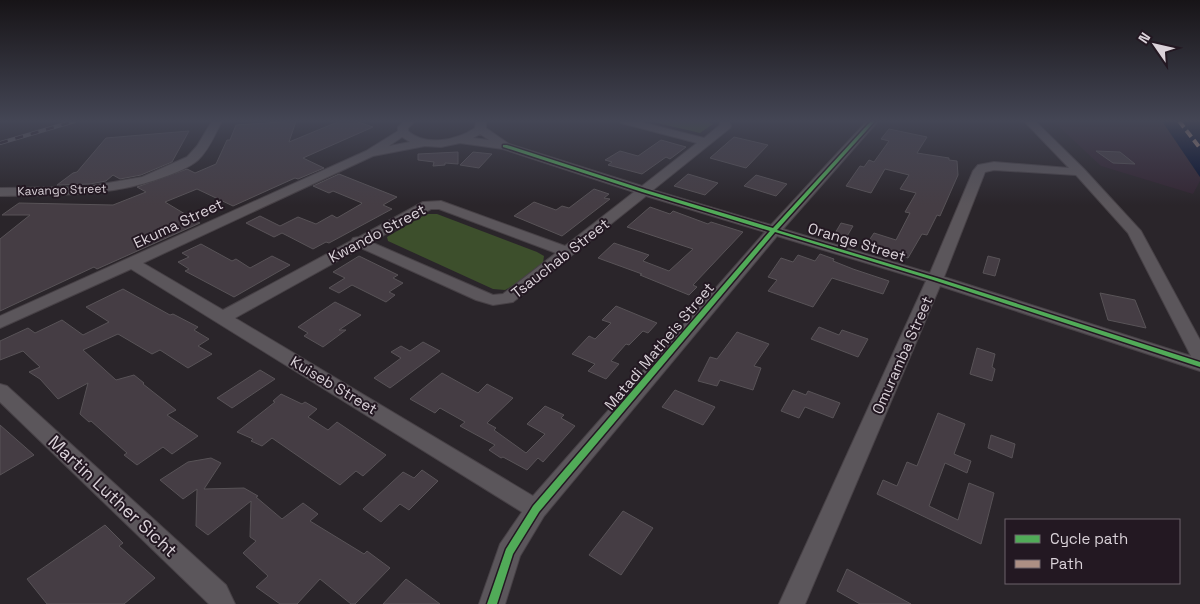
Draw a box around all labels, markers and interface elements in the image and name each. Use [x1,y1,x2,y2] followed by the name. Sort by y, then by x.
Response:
[1130,20,1180,70] north arrow
[1134,29,1154,47] text: N
[17,180,107,200] street label: Kavango Street
[130,194,226,252] street label: Ekuma Street
[325,199,429,267] street label: Kwando Street
[507,214,613,302] street label: Tsauchab Street
[806,218,908,266] street label: Orange Street
[600,278,718,414] street label: Matadi Matheis Street
[868,293,937,417] street label: Omuramba Street
[287,352,381,418] street label: Kuiseb Street
[44,430,182,562] street label: Martin Luther Sicht
[1005,519,1180,584] legend
[1050,529,1128,548] text: Cycle path
[1050,554,1083,573] text: Path

